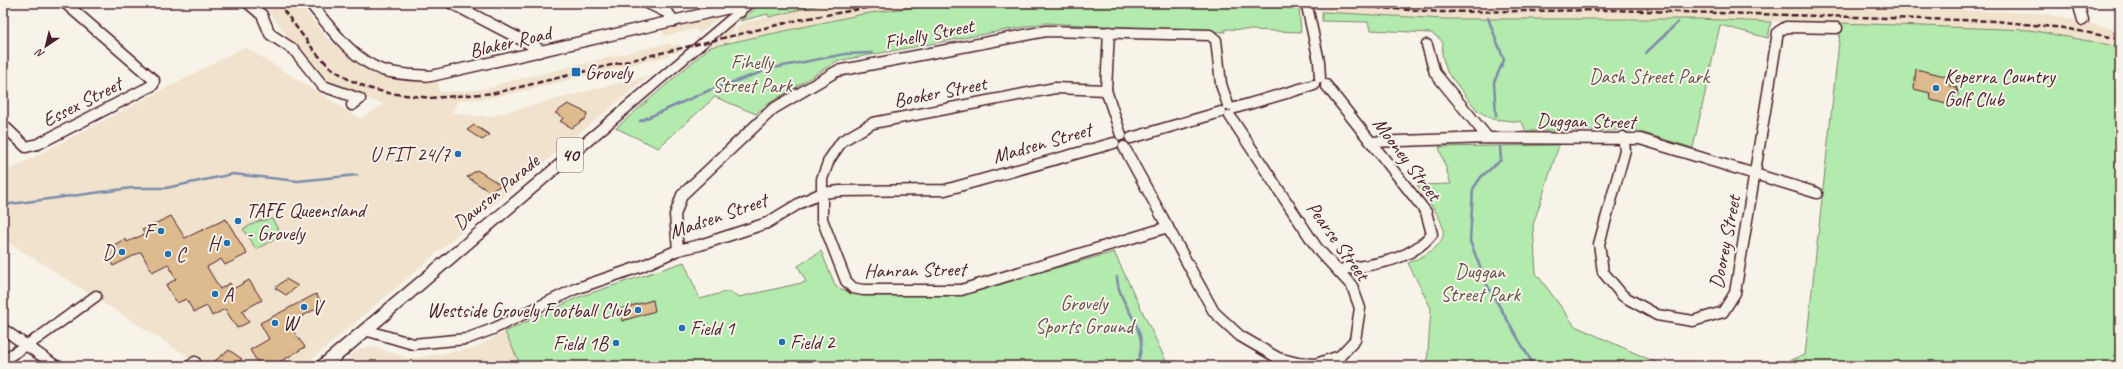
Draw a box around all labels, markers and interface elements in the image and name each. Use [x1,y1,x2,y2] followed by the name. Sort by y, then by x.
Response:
[882,13,978,55] street label: Fihelly Street
[467,20,556,63] street label: Blaker Road
[26,26,66,66] north arrow
[32,45,47,62] text: N
[712,50,793,98] park label: Fihelly Street Park
[585,60,635,85] place label: Grovely
[1589,64,1711,89] park label: Dash Street Park
[1944,64,2057,112] place label: Keperra Country Golf Club
[570,66,582,78] marker: Grovely
[38,70,129,133] street label: Essex Street
[892,70,991,113] street label: Booker Street
[1931,83,1941,93] marker: Keperra Country Golf Club
[1536,108,1639,134] street label: Duggan Street
[1367,112,1448,208] street label: Mooney Street
[990,116,1098,169] street label: Madsen Street
[557,138,583,172] road number: 40
[370,142,451,167] place label: U FIT 24/7
[448,148,545,235] street label: Dawson Parade
[453,149,463,159] marker: U FIT 24/7
[666,187,773,244] street label: Madsen Street
[1704,191,1747,291] street label: Doorey Street
[1301,196,1377,287] street label: Pearse Street
[246,198,368,246] place label: TAFE Queensland - Grovely
[233,216,243,226] marker: TAFE Queensland - Grovely
[144,219,157,244] place label: F
[156,226,166,236] marker: F
[208,231,223,256] place label: H
[222,238,232,248] marker: H
[102,240,115,265] place label: D
[176,242,188,267] place label: C
[117,247,127,257] marker: D
[163,249,173,259] marker: C
[864,257,969,283] street label: Hanran Street
[1440,259,1521,307] park label: Duggan Street Park
[223,282,234,307] place label: A
[210,289,220,299] marker: A
[1035,291,1136,339] park label: Grovely Sports Ground
[312,295,326,320] place label: V
[427,298,631,323] place label: Westside Grovely Football Club
[299,302,309,312] marker: V
[633,305,643,315] marker: Westside Grovely Football Club
[283,311,301,336] place label: W
[690,316,736,341] place label: Field 1
[270,318,280,328] marker: W
[677,323,687,333] marker: Field 1
[790,330,837,355] place label: Field 2
[553,331,610,356] place label: Field 1B
[777,337,787,347] marker: Field 2
[611,338,621,348] marker: Field 1B

